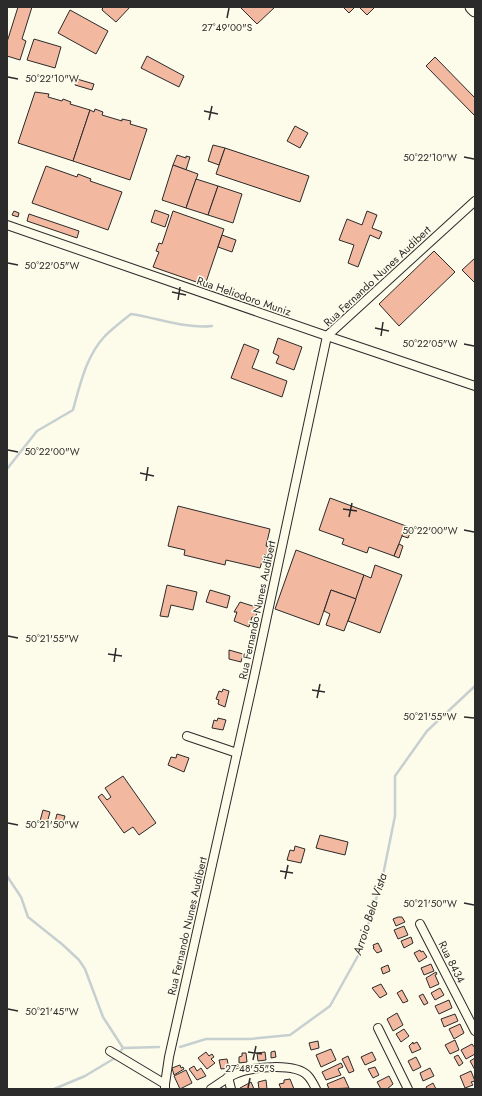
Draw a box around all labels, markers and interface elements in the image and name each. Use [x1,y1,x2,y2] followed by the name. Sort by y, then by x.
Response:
[202,20,253,35] text: 27°49'00"S
[25,71,79,86] text: 50°22'10"W
[403,150,457,165] text: 50°22'10"W
[320,222,434,330] street label: Rua Fernando Nunes Audibert
[25,258,80,273] text: 50°22'05"W
[195,272,293,320] street label: Rua Heliodoro Muniz
[403,336,458,351] text: 50°22'05"W
[24,444,80,459] text: 50°22'00"W
[402,523,458,538] text: 50°22'00"W
[234,539,280,681] street label: Rua Fernando Nunes Audibert
[25,631,79,646] text: 50°21'55"W
[403,709,457,724] text: 50°21'55"W
[25,817,79,832] text: 50°21'50"W
[163,855,211,997] street label: Rua Fernando Nunes Audibert
[348,870,392,958] water label: Arroio Bela Vista
[403,896,457,911] text: 50°21'50"W
[435,938,470,986] street label: Rua 8434
[25,1004,79,1019] text: 50°21'45"W
[225,1061,275,1076] text: 27°48'55"S

